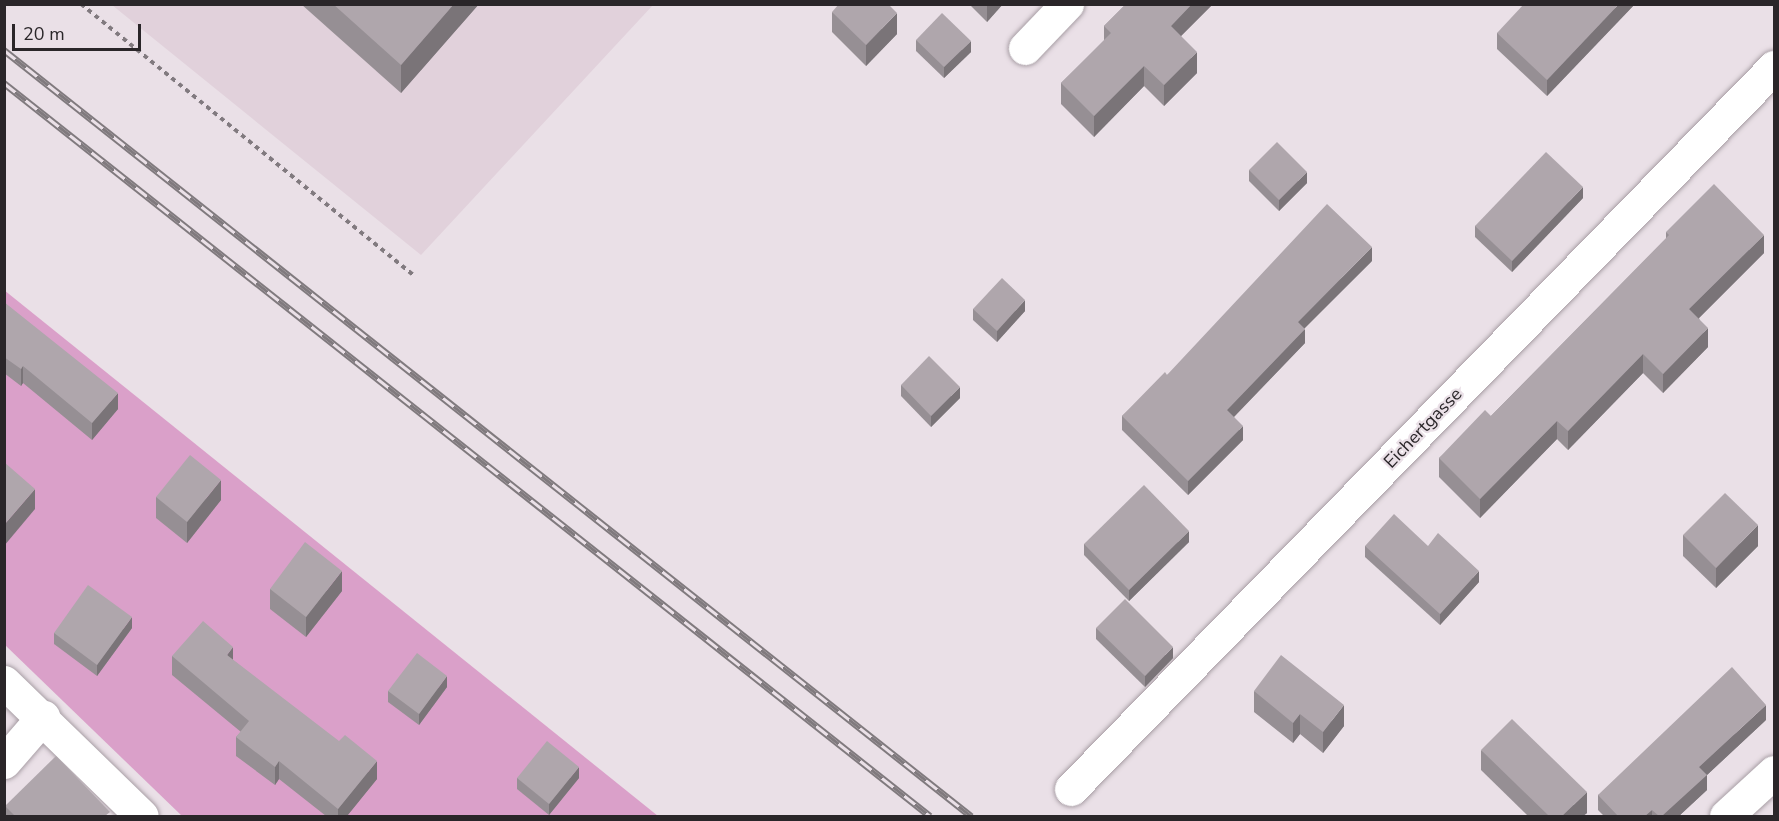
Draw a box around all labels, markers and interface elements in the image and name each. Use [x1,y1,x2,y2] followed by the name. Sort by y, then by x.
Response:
[15,12,144,50] scale bar
[23,22,65,46] text: 20 m
[1379,383,1467,473] street label: Eichertgasse

